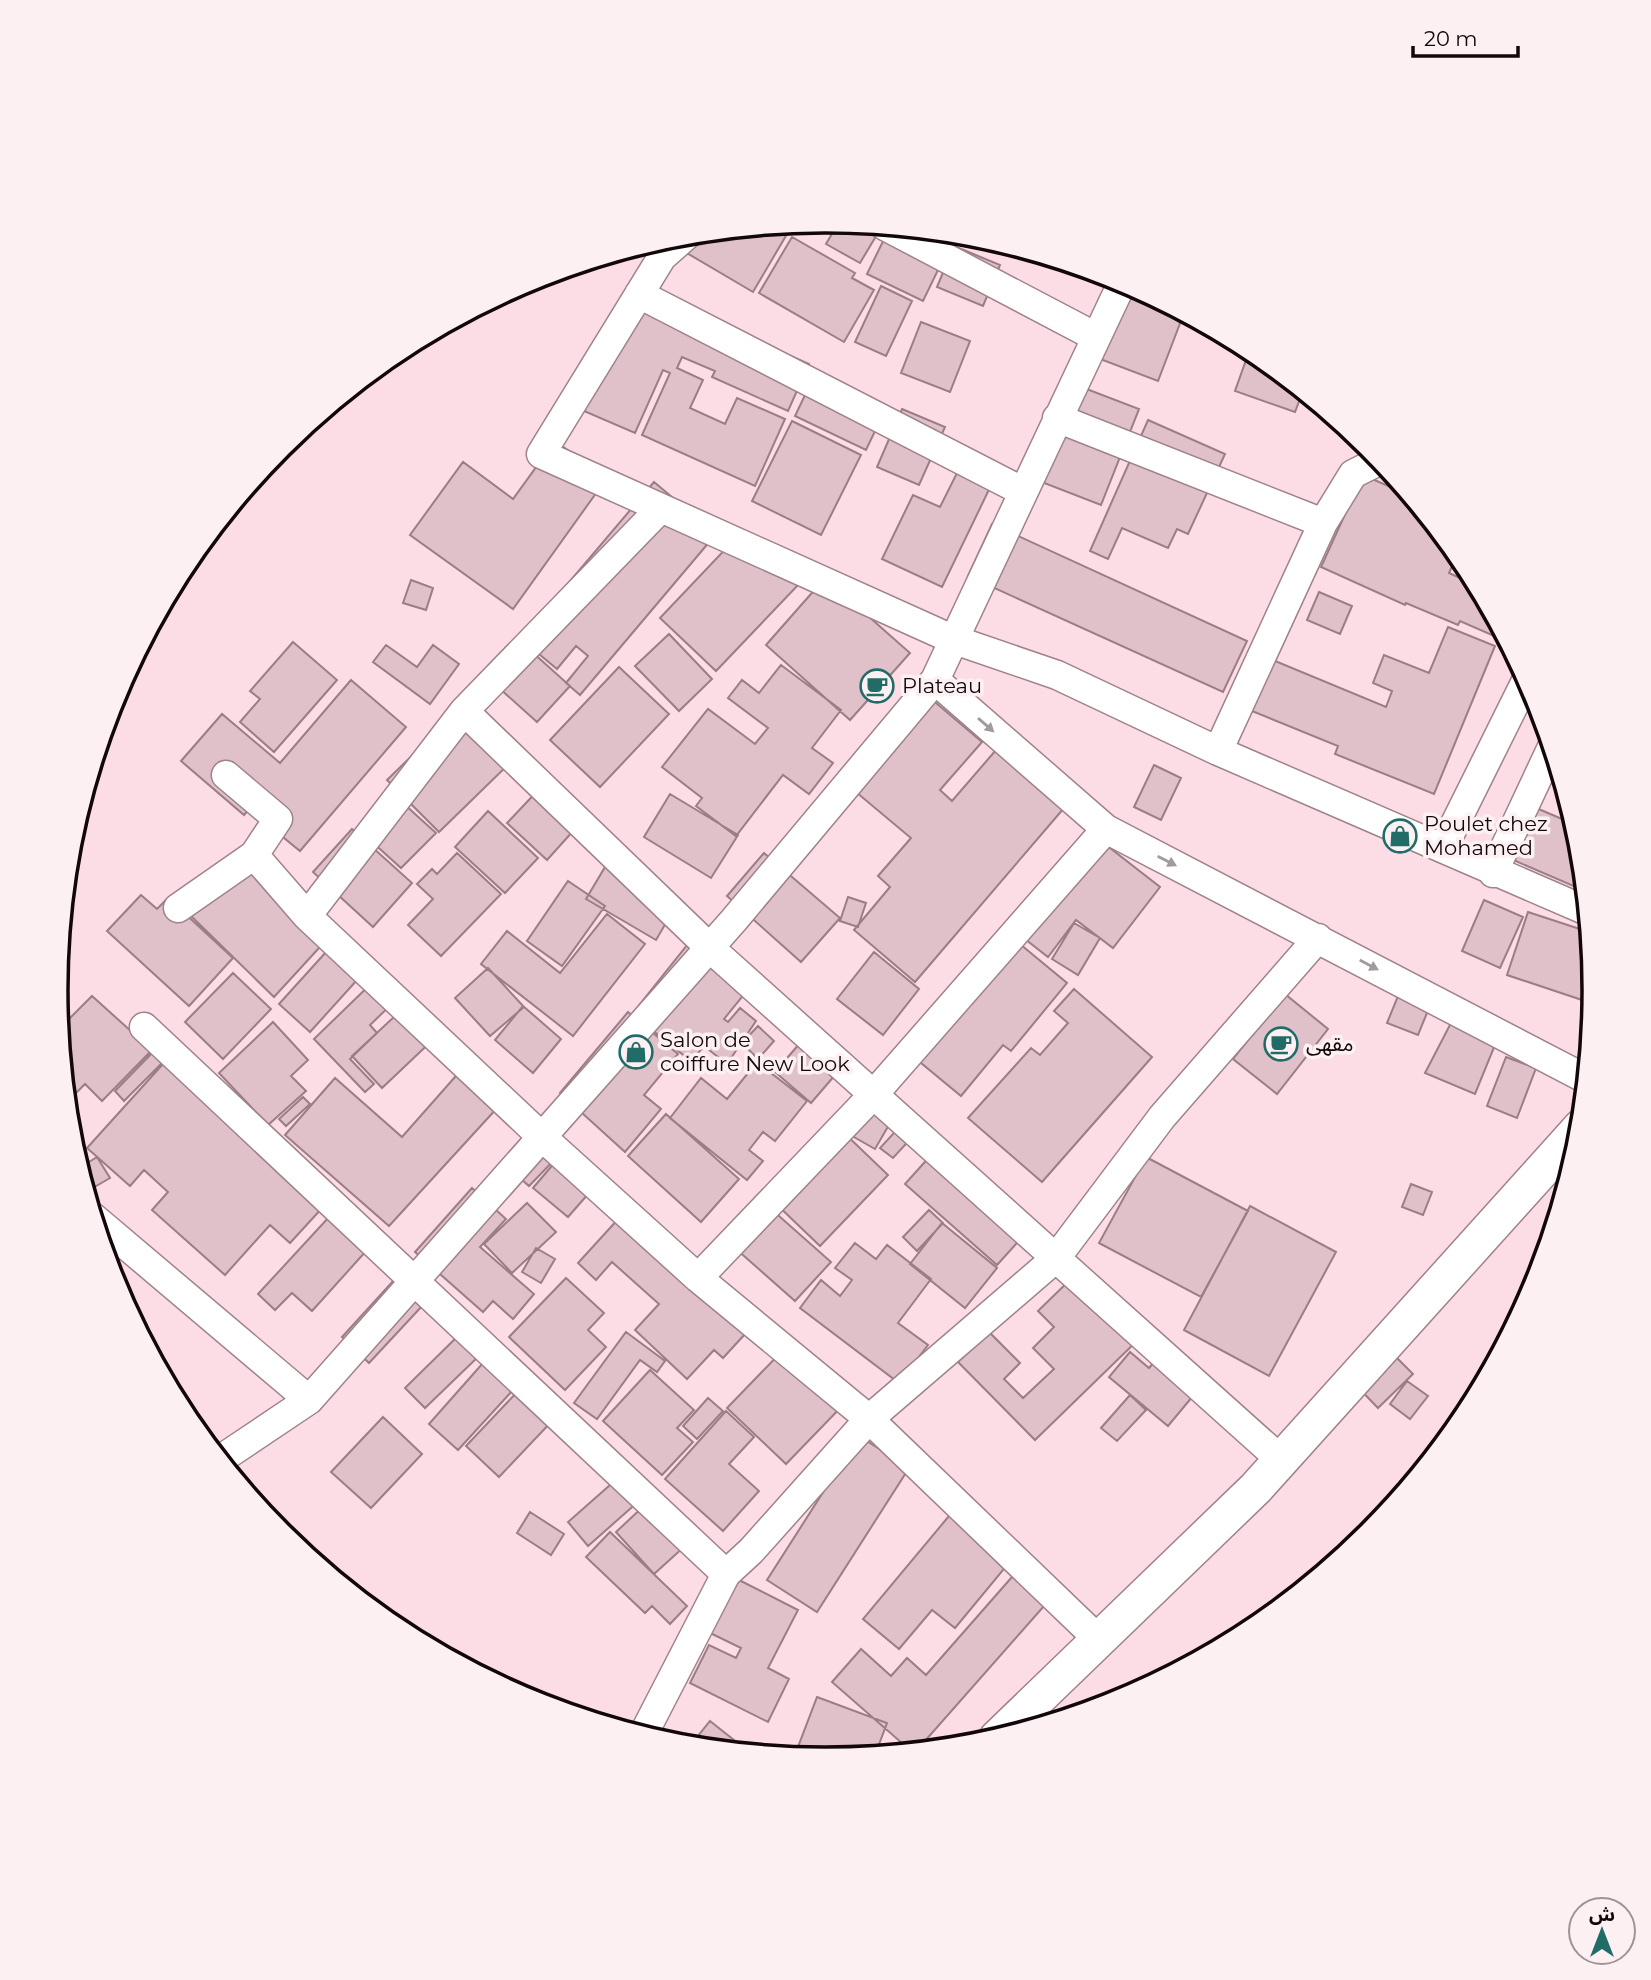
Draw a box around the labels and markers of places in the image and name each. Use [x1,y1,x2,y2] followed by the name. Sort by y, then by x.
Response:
[858,667,896,705] cafe icon: Plateau
[902,673,982,698] place label: Plateau
[1424,811,1548,860] place label: Poulet chez Mohamed
[1381,817,1419,855] shop icon: Poulet chez Mohamed
[1262,1025,1300,1063] cafe icon: مقهى
[660,1027,850,1076] place label: Salon de coiffure New Look
[1306,1031,1354,1056] place label: مقهى
[617,1033,655,1071] shop icon: Salon de coiffure New Look

